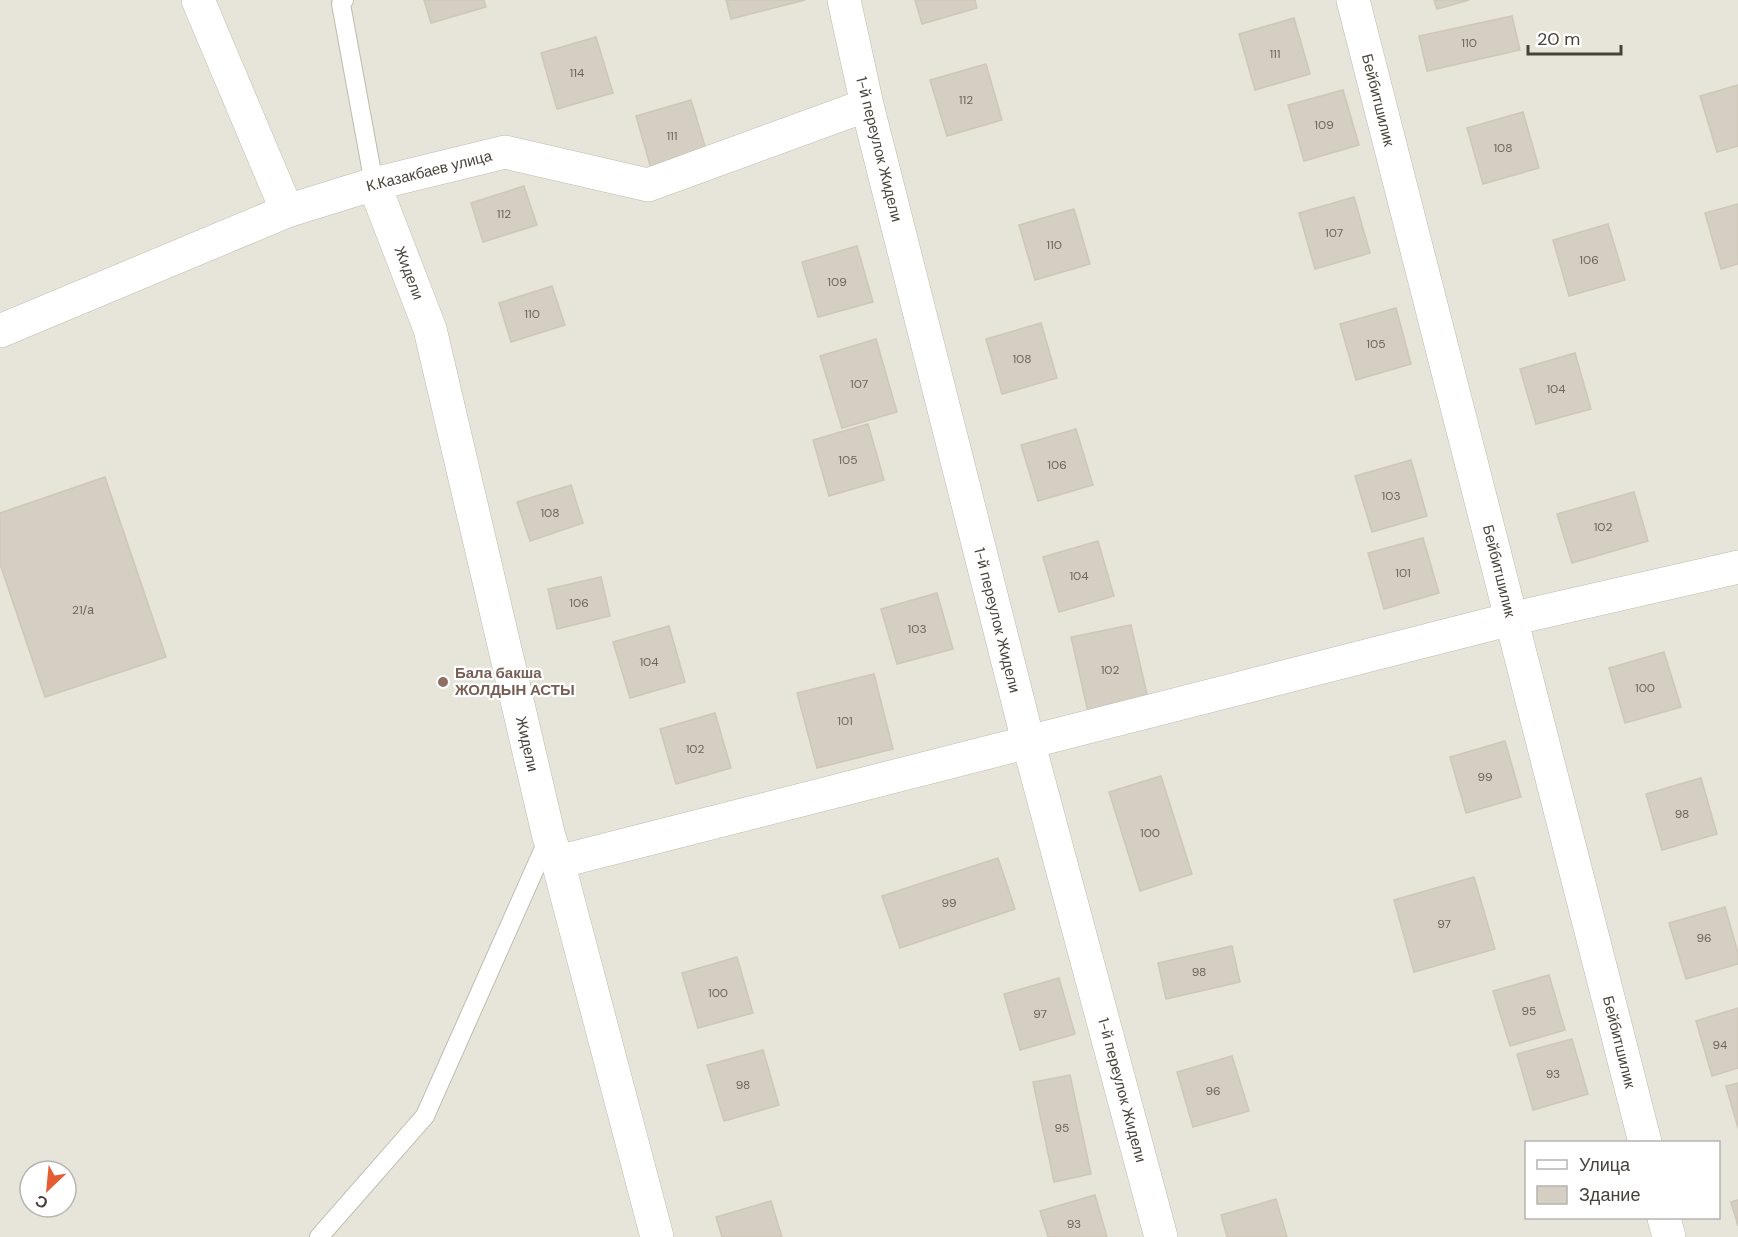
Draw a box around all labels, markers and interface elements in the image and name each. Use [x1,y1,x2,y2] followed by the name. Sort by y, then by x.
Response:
[1528,18,1621,56] scale bar
[1537,27,1580,51] text: 20 m
[1461,35,1477,51] house number: 110
[1269,46,1281,62] house number: 111
[1357,52,1399,149] street label: Бейбитшилик
[570,65,584,81] house number: 114
[851,74,907,224] street label: 1-й переулок Жидели
[959,92,973,108] house number: 112
[1314,117,1334,133] house number: 109
[666,128,678,144] house number: 111
[1493,140,1513,156] house number: 108
[364,146,495,196] street label: К.Казакбаев улица
[497,206,511,222] house number: 112
[1325,225,1343,241] house number: 107
[1046,237,1062,253] house number: 110
[390,243,428,303] street label: Жидели
[1579,252,1599,268] house number: 106
[827,274,847,290] house number: 109
[524,306,540,322] house number: 110
[1366,336,1386,352] house number: 105
[1012,351,1032,367] house number: 108
[850,376,868,392] house number: 107
[1546,381,1566,397] house number: 104
[838,452,858,468] house number: 105
[1047,457,1067,473] house number: 106
[1381,488,1401,504] house number: 103
[540,505,560,521] house number: 108
[1594,519,1612,535] house number: 102
[1478,523,1520,620] street label: Бейбитшилик
[969,545,1025,695] street label: 1-й переулок Жидели
[1395,565,1411,581] house number: 101
[1069,568,1089,584] house number: 104
[569,595,589,611] house number: 106
[72,602,94,618] house number: 21/а
[907,621,927,637] house number: 103
[639,654,659,670] house number: 104
[1101,662,1119,678] house number: 102
[454,663,575,700] place label: Бала бакша ЖОЛДЫН АСТЫ
[436,675,450,689] marker: Бала бакша ЖОЛДЫН АСТЫ
[1635,680,1655,696] house number: 100
[837,713,853,729] house number: 101
[511,714,543,774] street label: Жидели
[686,741,704,757] house number: 102
[1477,769,1493,785] house number: 99
[1675,806,1689,822] house number: 98
[1140,825,1160,841] house number: 100
[941,895,957,911] house number: 99
[1437,916,1451,932] house number: 97
[1696,930,1712,946] house number: 96
[1192,964,1206,980] house number: 98
[708,985,728,1001] house number: 100
[1598,994,1640,1091] street label: Бейбитшилик
[1522,1003,1536,1019] house number: 95
[1033,1006,1047,1022] house number: 97
[1093,1015,1151,1165] street label: 1-й переулок Жидели
[1713,1037,1727,1053] house number: 94
[1546,1066,1560,1082] house number: 93
[736,1077,750,1093] house number: 98
[1205,1083,1221,1099] house number: 96
[1055,1120,1069,1136] house number: 95
[1525,1141,1720,1219] legend
[1579,1153,1631,1177] text: Улица
[18,1159,78,1219] north arrow
[1579,1183,1640,1207] text: Здание
[31,1190,51,1214] text: С
[1067,1216,1081,1232] house number: 93

